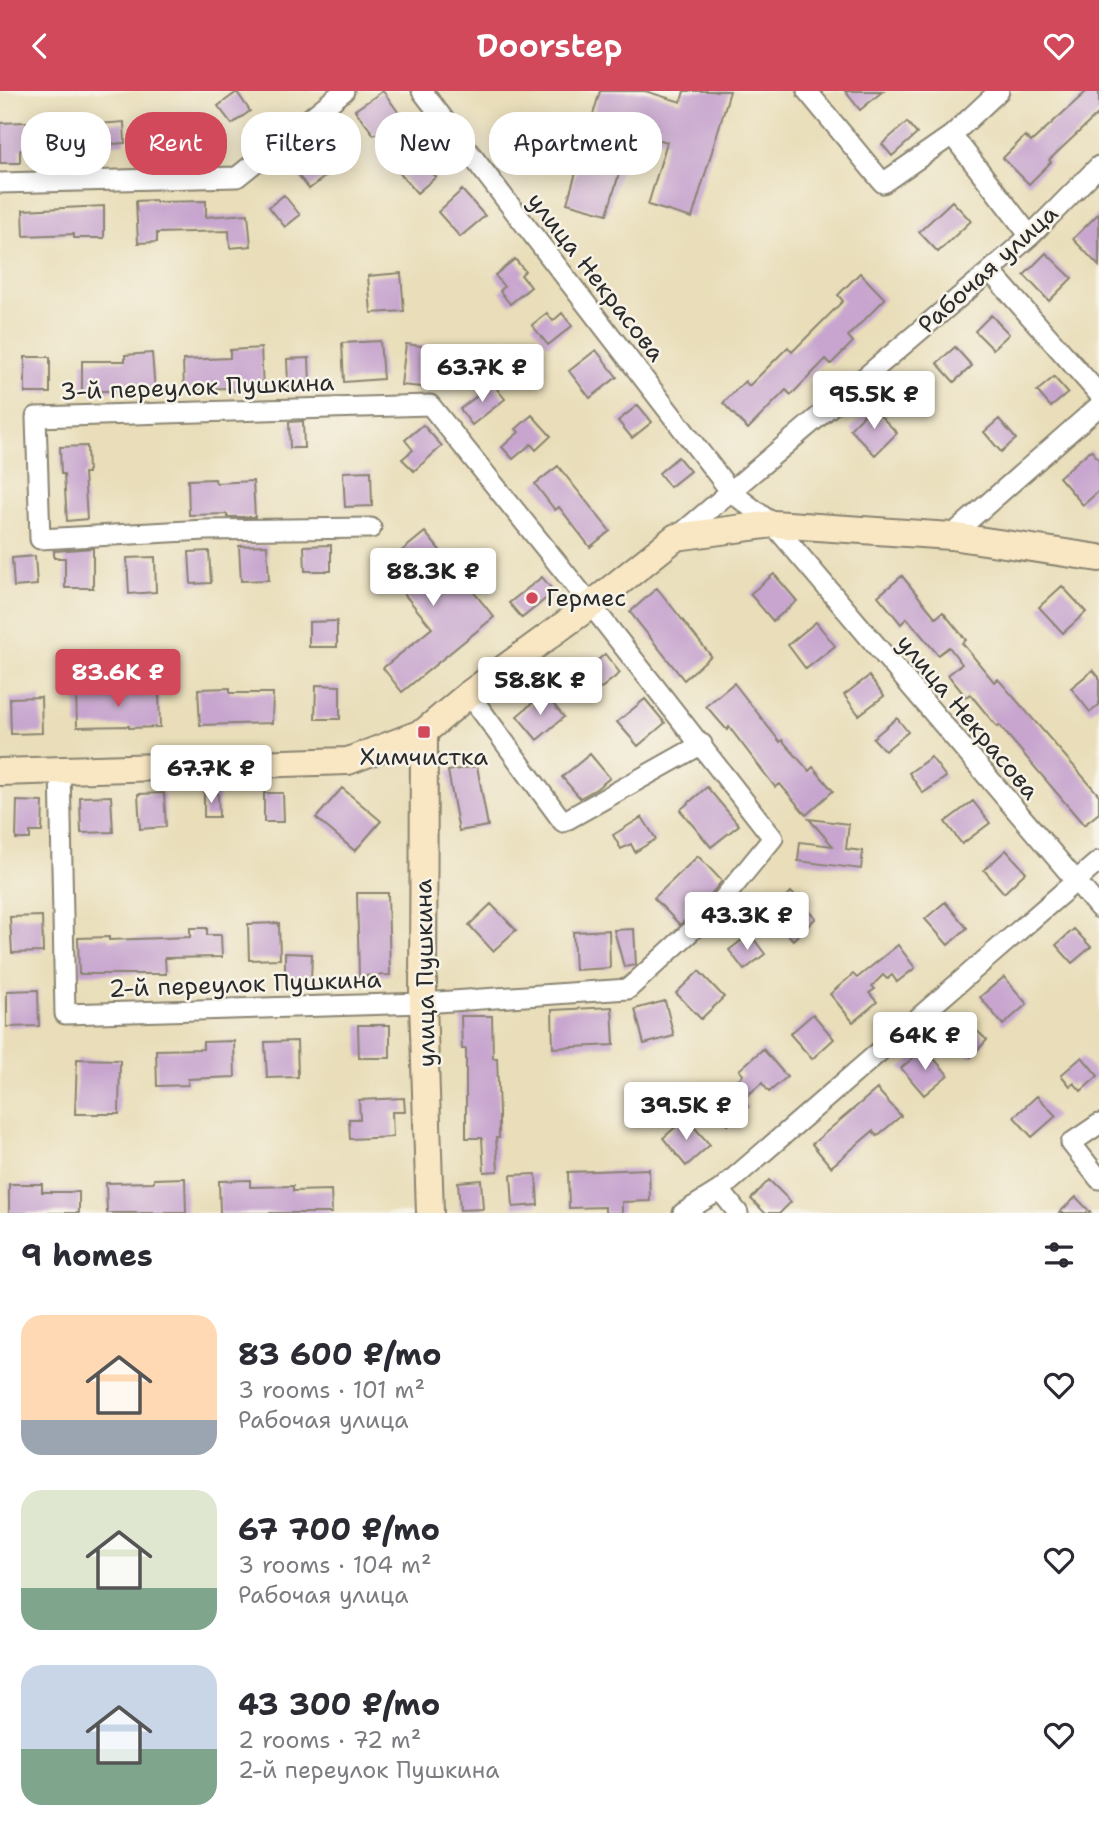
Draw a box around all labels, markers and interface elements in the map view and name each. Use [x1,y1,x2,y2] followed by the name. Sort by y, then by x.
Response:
[476,24,623,67] text: Doorstep
[21,27,59,65] icon: back
[1040,27,1078,65] icon: heart
[21,112,111,175] chip: Buy
[125,112,227,175] chip: Rent
[241,112,361,175] chip: Filters
[375,112,475,175] chip: New
[489,112,662,175] chip: Apartment
[520,186,672,368] street label: улица Некрасова
[911,198,1065,340] street label: Рабочая улица
[417,345,547,404] pin: 63.7K ₽
[437,352,527,382] text: 63.7K ₽
[59,366,335,408] street label: 3-й переулок Пушкина
[809,371,939,431] pin: 95.5K ₽
[829,379,919,409] text: 95.5K ₽
[368,549,498,608] pin: 88.3K ₽
[386,556,480,586] text: 88.3K ₽
[546,582,626,614] place label: Гермес
[524,590,540,606] marker: Гермес
[889,628,1047,806] street label: улица Некрасова
[53,649,183,709] pin: 83.6K ₽
[71,657,165,687] text: 83.6K ₽
[475,657,605,717] pin: 58.8K ₽
[494,665,586,695] text: 58.8K ₽
[416,724,432,740] marker: Химчистка
[360,741,488,773] place label: Химчистка
[146,745,276,805] pin: 67.7K ₽
[167,753,255,783] text: 67.7K ₽
[407,878,443,1067] street label: улица Пушкина
[682,893,812,952] pin: 43.3K ₽
[701,900,793,930] text: 43.3K ₽
[108,963,382,1005] street label: 2-й переулок Пушкина
[876,1013,974,1072] pin: 64K ₽
[889,1020,961,1050] text: 64K ₽
[621,1083,751,1142] pin: 39.5K ₽
[640,1090,732,1120] text: 39.5K ₽
[21,1235,153,1276] text: 9 homes
[1040,1236,1078,1274] icon: filters
[238,1334,441,1375] text: 83 600 ₽/mo
[77,1343,161,1427] icon: home
[1040,1366,1078,1404] icon: heart
[238,1375,425,1405] text: 3 rooms · 101 m²
[238,1405,409,1435] text: Рабочая улица
[238,1509,440,1550] text: 67 700 ₽/mo
[77,1518,161,1602] icon: home
[1040,1541,1078,1579] icon: heart
[238,1550,431,1580] text: 3 rooms · 104 m²
[238,1580,409,1610] text: Рабочая улица
[238,1684,440,1725] text: 43 300 ₽/mo
[77,1693,161,1777] icon: home
[1040,1716,1078,1754] icon: heart
[238,1725,421,1755] text: 2 rooms · 72 m²
[238,1755,500,1785] text: 2-й переулок Пушкина

